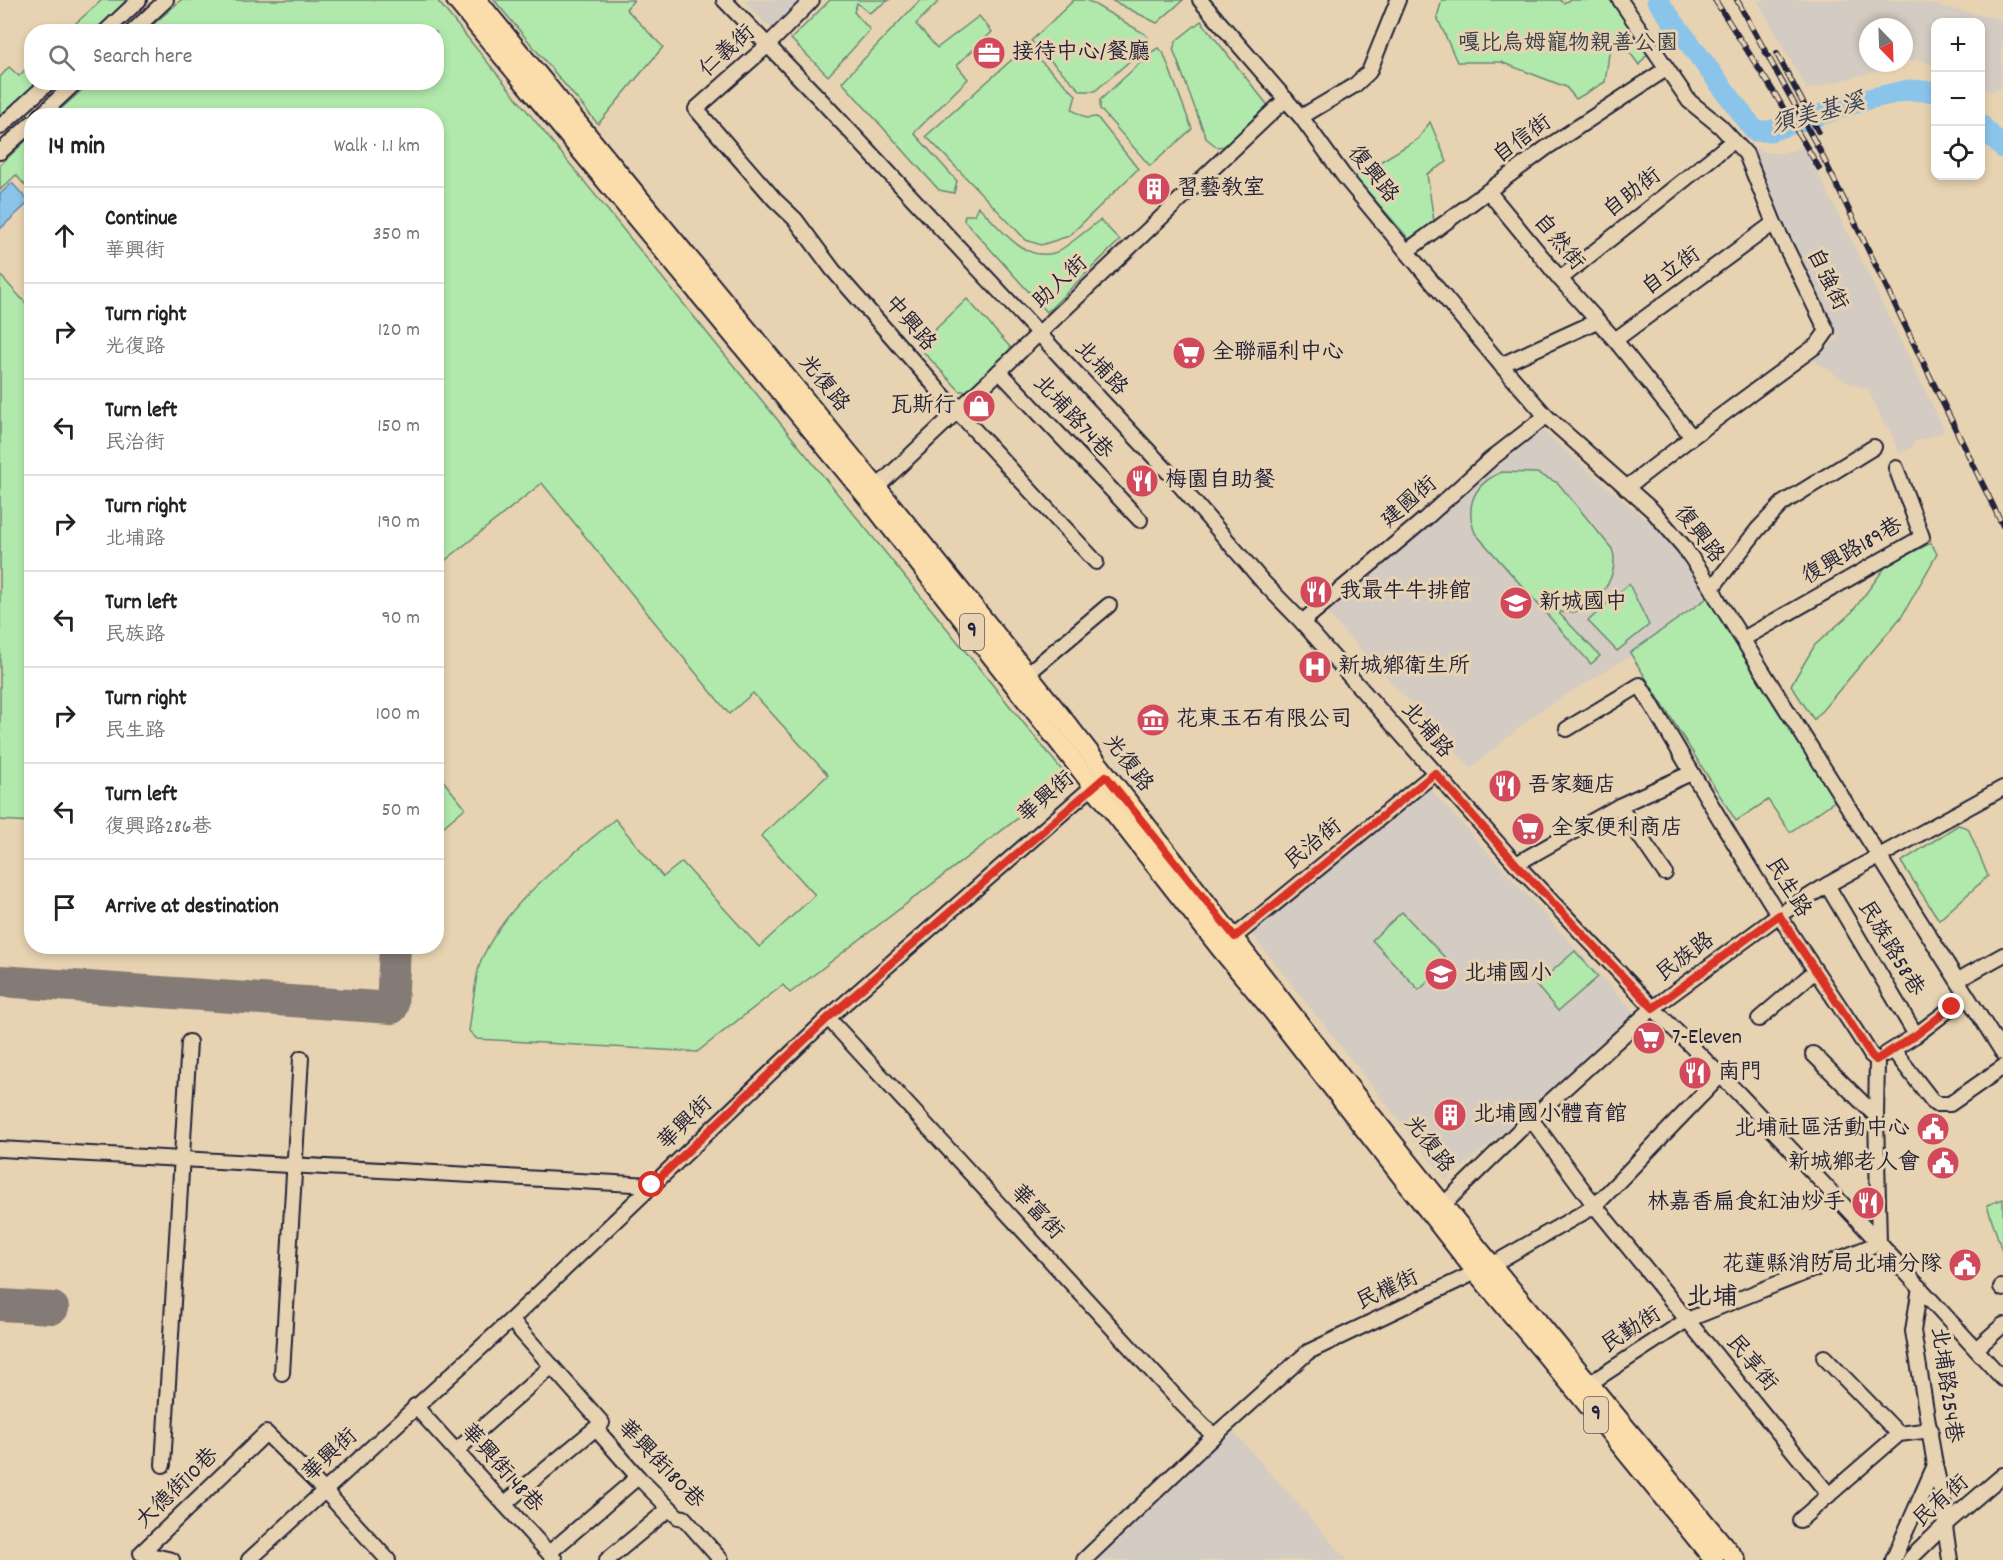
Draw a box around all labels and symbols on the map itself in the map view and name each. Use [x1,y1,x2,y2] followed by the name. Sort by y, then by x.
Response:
[693,18,763,86] street label: 仁義街
[1859,18,1913,72] north arrow
[1458,29,1678,60] park label: 嘎比烏姆寵物親善公園
[971,35,1007,71] office icon: 接待中心/餐廳
[1012,38,1150,69] place label: 接待中心/餐廳
[1767,86,1871,144] water label: 須美基溪
[1487,108,1559,172] street label: 自信街
[1339,140,1405,210] street label: 復興路
[1597,161,1669,227] street label: 自助街
[1136,171,1172,207] building icon: 習藝教室
[1177,174,1265,205] place label: 習藝教室
[1525,208,1591,278] street label: 自然街
[1636,240,1708,304] street label: 自立街
[1798,244,1854,316] street label: 自強街
[1026,249,1096,317] street label: 助人街
[876,289,942,359] street label: 中興路
[1066,334,1134,404] street label: 北埔路
[1171,335,1207,371] supermarket icon: 全聯福利中心
[1212,338,1344,369] place label: 全聯福利中心
[790,349,856,419] street label: 光復路
[1025,369,1119,467] street label: 北埔路74巷
[961,388,997,424] shop icon: 瓦斯行
[890,391,956,422] place label: 瓦斯行
[1124,463,1160,499] restaurant icon: 梅園自助餐
[1165,466,1275,497] place label: 梅園自助餐
[1375,470,1445,536] street label: 建國街
[1665,499,1731,571] street label: 復興路
[1797,511,1909,593] street label: 復興路189巷
[1298,574,1334,610] restaurant icon: 我最牛牛排館
[1339,577,1471,608] place label: 我最牛牛排館
[1498,585,1534,621] school or university icon: 新城國中
[1539,588,1627,619] place label: 新城國中
[960,614,984,650] road number: 9
[1297,649,1333,685] hospital icon: 新城鄉衛生所
[1338,652,1470,683] place label: 新城鄉衛生所
[1393,696,1459,766] street label: 北埔路
[1135,702,1171,738] museum icon: 花東玉石有限公司
[1176,705,1352,736] place label: 花東玉石有限公司
[1094,728,1160,800] street label: 光復路
[1012,765,1082,831] street label: 華興街
[1487,768,1523,804] restaurant icon: 吾家麵店
[1528,771,1616,802] place label: 吾家麵店
[1510,811,1546,847] supermarket icon: 全家便利商店
[1279,812,1349,878] street label: 民治街
[1551,814,1683,845] place label: 全家便利商店
[1756,852,1818,924] street label: 民生路
[1849,895,1931,1003] street label: 民族路58巷
[1650,926,1722,990] street label: 民族路
[1423,956,1459,992] school or university icon: 北埔國小
[1464,959,1552,990] place label: 北埔國小
[1938,993,1964,1019] route end
[1631,1020,1667,1056] supermarket icon: 7-Eleven
[1672,1023,1742,1054] place label: 7-Eleven
[1677,1055,1713,1091] restaurant icon: 南門
[1718,1058,1762,1089] place label: 南門
[651,1090,721,1158] street label: 華興街
[1432,1097,1468,1133] building icon: 北埔國小體育館
[1473,1100,1627,1131] place label: 北埔國小體育館
[1395,1109,1461,1181] street label: 光復路
[1915,1111,1951,1147] public building icon: 北埔社區活動中心
[1734,1114,1910,1145] place label: 北埔社區活動中心
[1925,1145,1961,1181] public building icon: 新城鄉老人會
[1788,1148,1920,1179] place label: 新城鄉老人會
[638,1171,664,1197] route start
[1002,1178,1070,1248] street label: 華富街
[1850,1185,1886,1221] restaurant icon: 林嘉香扁食紅油炒手
[1647,1188,1845,1219] place label: 林嘉香扁食紅油炒手
[1947,1247,1983,1283] public building icon: 花蓮縣消防局北埔分隊
[1722,1250,1942,1281] place label: 花蓮縣消防局北埔分隊
[1352,1263,1424,1319] street label: 民權街
[1686,1280,1738,1317] district label: 北埔
[1596,1300,1668,1362] street label: 民勤街
[1922,1325,1968,1445] street label: 北埔路254巷
[1718,1329,1784,1399] street label: 民享街
[1584,1397,1608,1433] road number: 9
[609,1413,711,1517] street label: 華興街180巷
[452,1417,550,1521] street label: 華興街148巷
[296,1422,366,1490] street label: 華興街
[130,1441,226,1537] street label: 大德街10巷
[1907,1468,1977,1536] street label: 民有街

